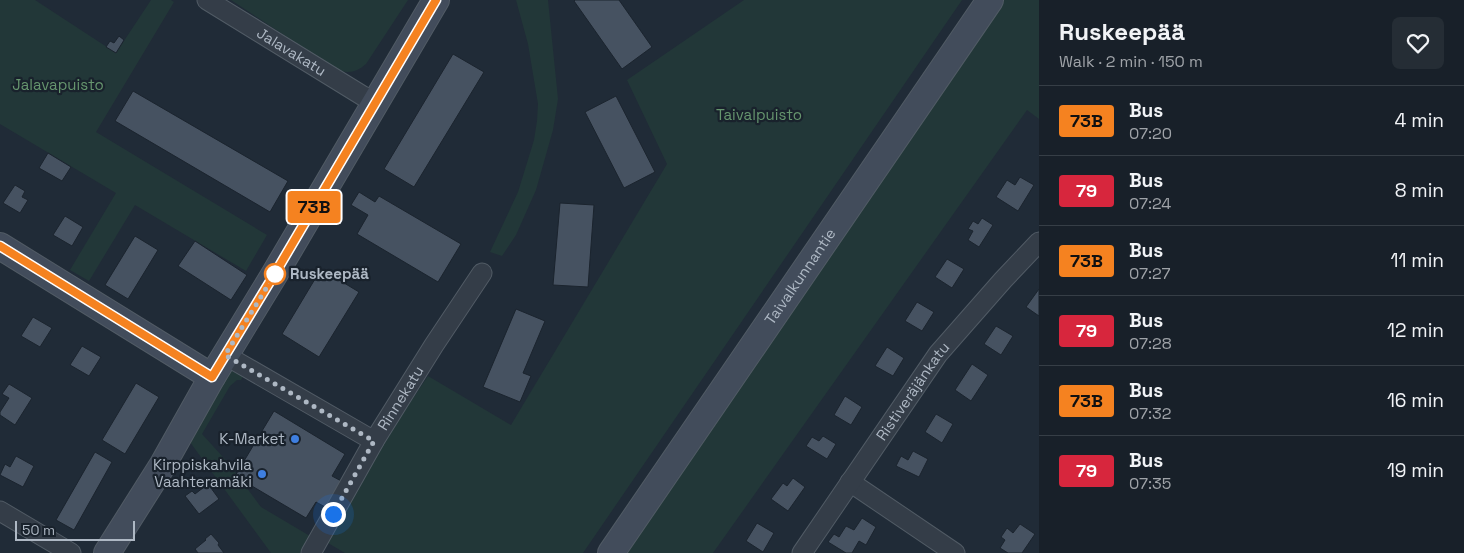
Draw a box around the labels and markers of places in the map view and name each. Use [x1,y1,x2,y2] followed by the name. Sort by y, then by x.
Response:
[264,263,286,285] marker: Ruskeepää
[290,264,369,283] place label: Ruskeepää
[219,429,285,448] place label: K-Market
[289,433,301,445] marker: K-Market
[153,455,252,491] place label: Kirppiskahvila Vaahteramäki
[256,468,268,480] marker: Kirppiskahvila Vaahteramäki

